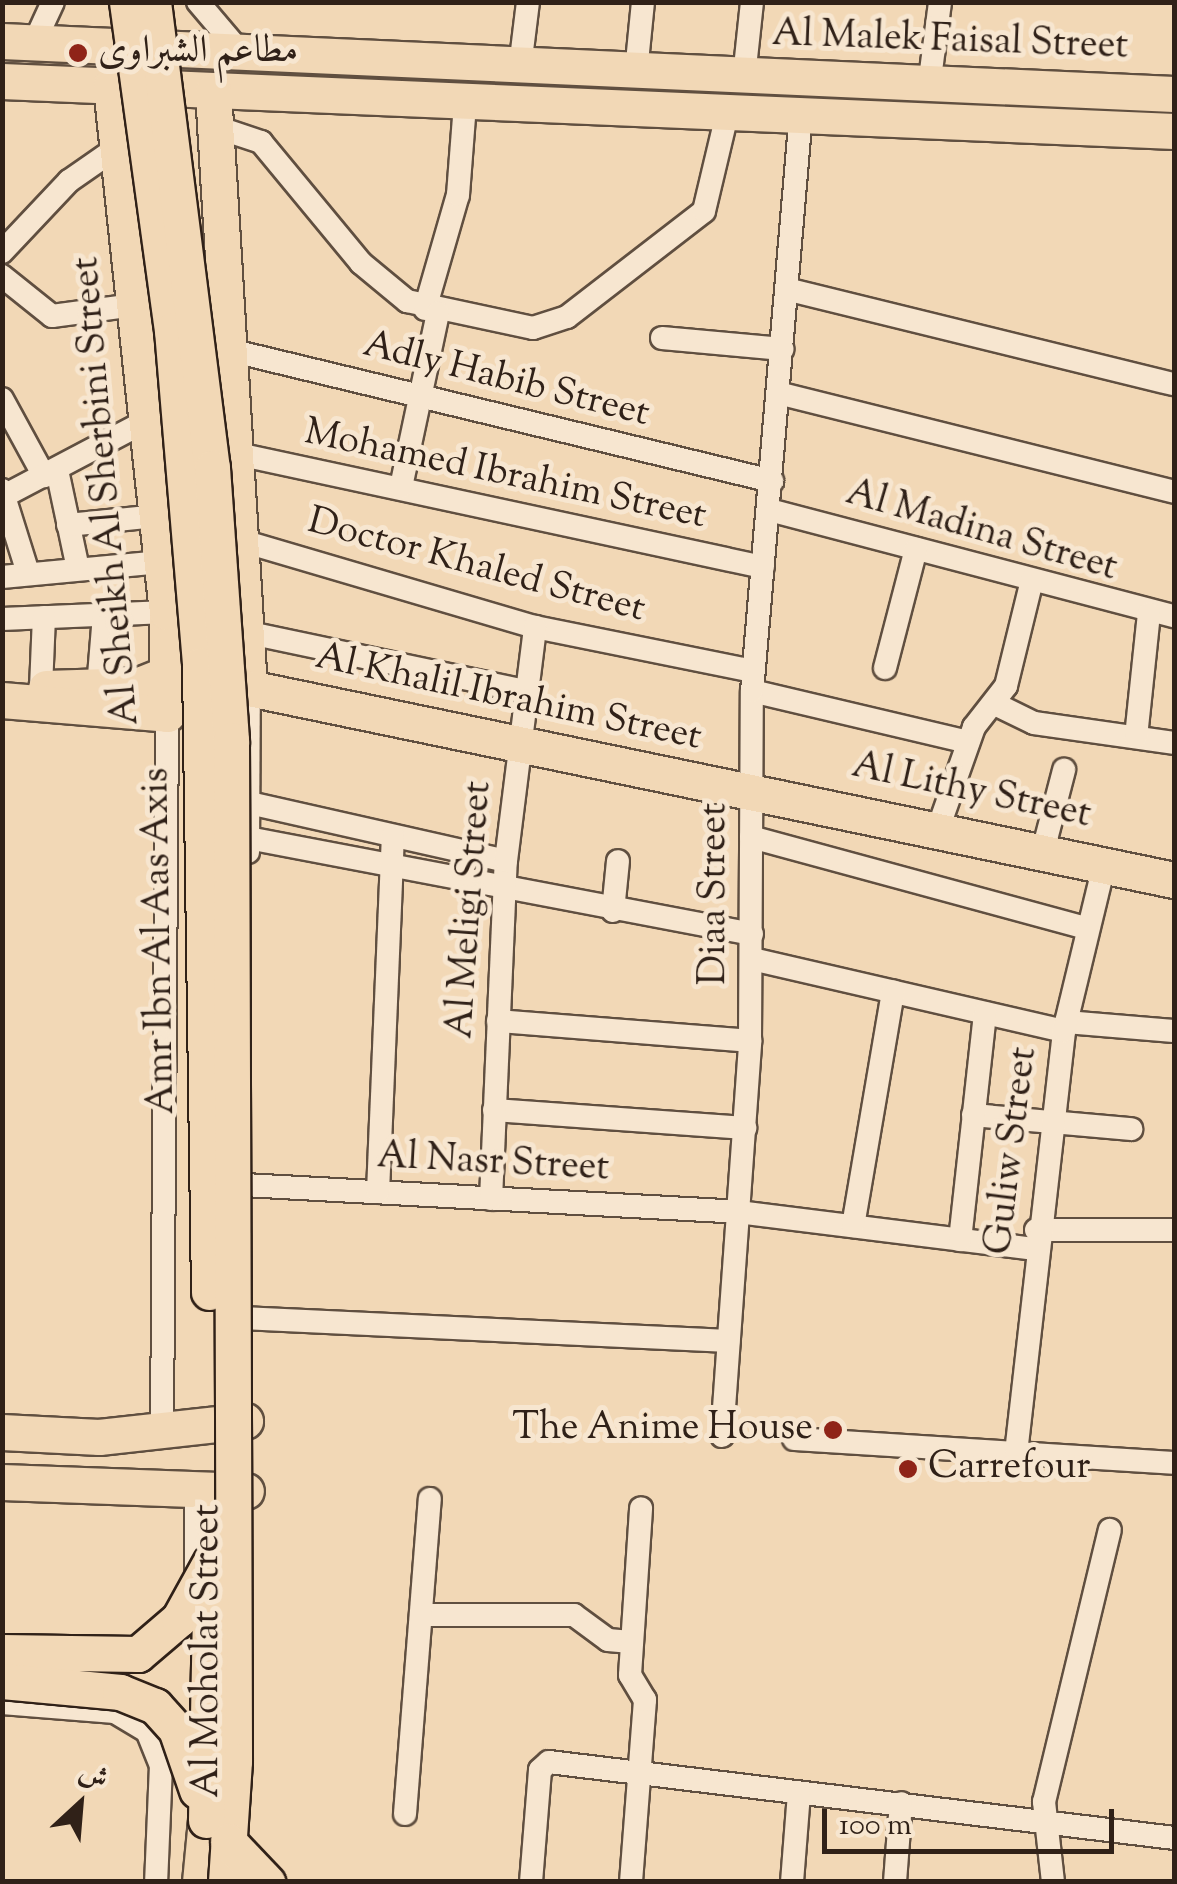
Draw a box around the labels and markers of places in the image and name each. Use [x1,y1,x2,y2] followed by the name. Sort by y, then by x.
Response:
[98,30,298,76] place label: مطاعم الشبراوى
[67,42,89,64] marker: مطاعم الشبراوى
[512,1407,813,1453] place label: The Anime House
[822,1419,844,1441] marker: The Anime House
[928,1446,1091,1492] place label: Carrefour
[897,1458,919,1480] marker: Carrefour

